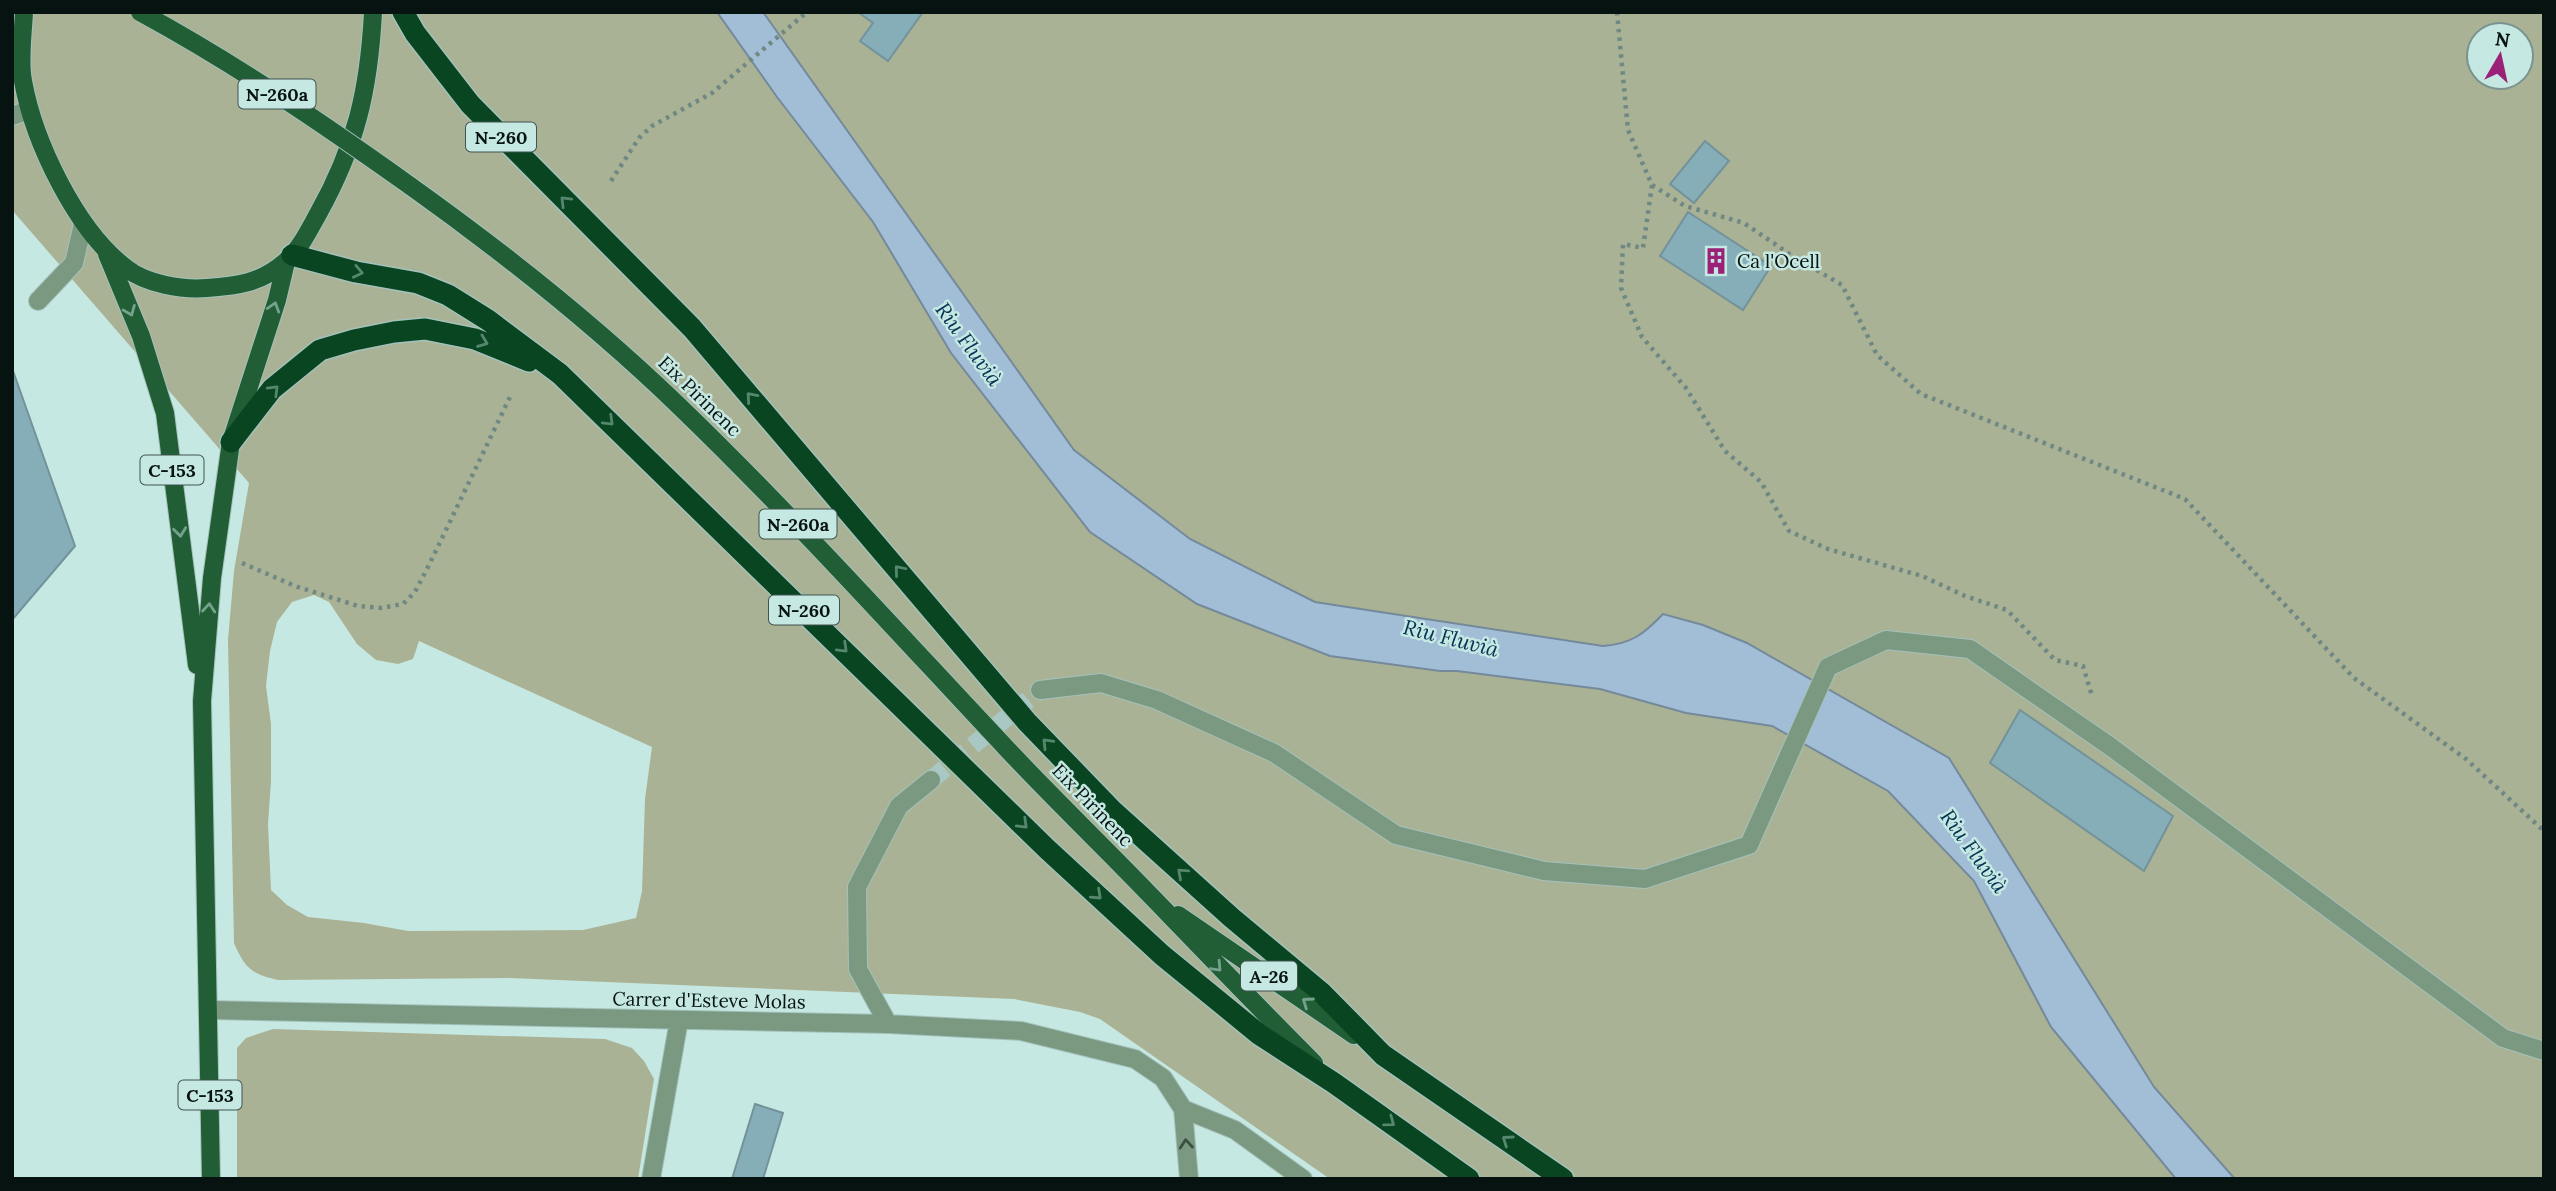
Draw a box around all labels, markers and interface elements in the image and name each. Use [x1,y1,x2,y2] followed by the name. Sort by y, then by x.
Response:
[2465,21,2535,91] north arrow
[2494,26,2512,52] text: N
[238,80,316,108] road number: N-260a
[466,122,536,152] road number: N-260
[560,197,573,210] one-way arrow
[1701,246,1731,276] building icon: Ca l'Ocell
[1737,249,1820,273] place label: Ca l'Ocell
[352,263,364,278] one-way arrow
[930,297,1009,392] water label: Riu Fluvià
[266,302,281,314] one-way arrow
[122,304,136,316] one-way arrow
[477,334,489,348] one-way arrow
[653,351,747,441] street label: Eix Pirinenc
[266,385,279,398] one-way arrow
[747,392,760,405] one-way arrow
[601,412,614,425] one-way arrow
[140,456,204,484] road number: C-153
[760,510,836,538] road number: N-260a
[173,526,188,538] one-way arrow
[895,566,907,579] one-way arrow
[769,596,839,624] road number: N-260
[201,602,216,613] one-way arrow
[1401,613,1502,663] water label: Riu Fluvià
[834,640,847,653] one-way arrow
[1043,738,1056,751] one-way arrow
[1048,758,1138,852] street label: Eix Pirinenc
[1935,804,2014,899] water label: Riu Fluvià
[1014,816,1027,829] one-way arrow
[1177,868,1190,881] one-way arrow
[1089,887,1102,899] one-way arrow
[1209,959,1222,972] one-way arrow
[1241,961,1297,990] road number: A-26
[612,986,806,1014] street label: Carrer d'Esteve Molas
[1302,998,1315,1010] one-way arrow
[178,1080,242,1110] road number: C-153
[1382,1114,1395,1126] one-way arrow
[1502,1136,1515,1148] one-way arrow
[1179,1138,1194,1149] one-way arrow

